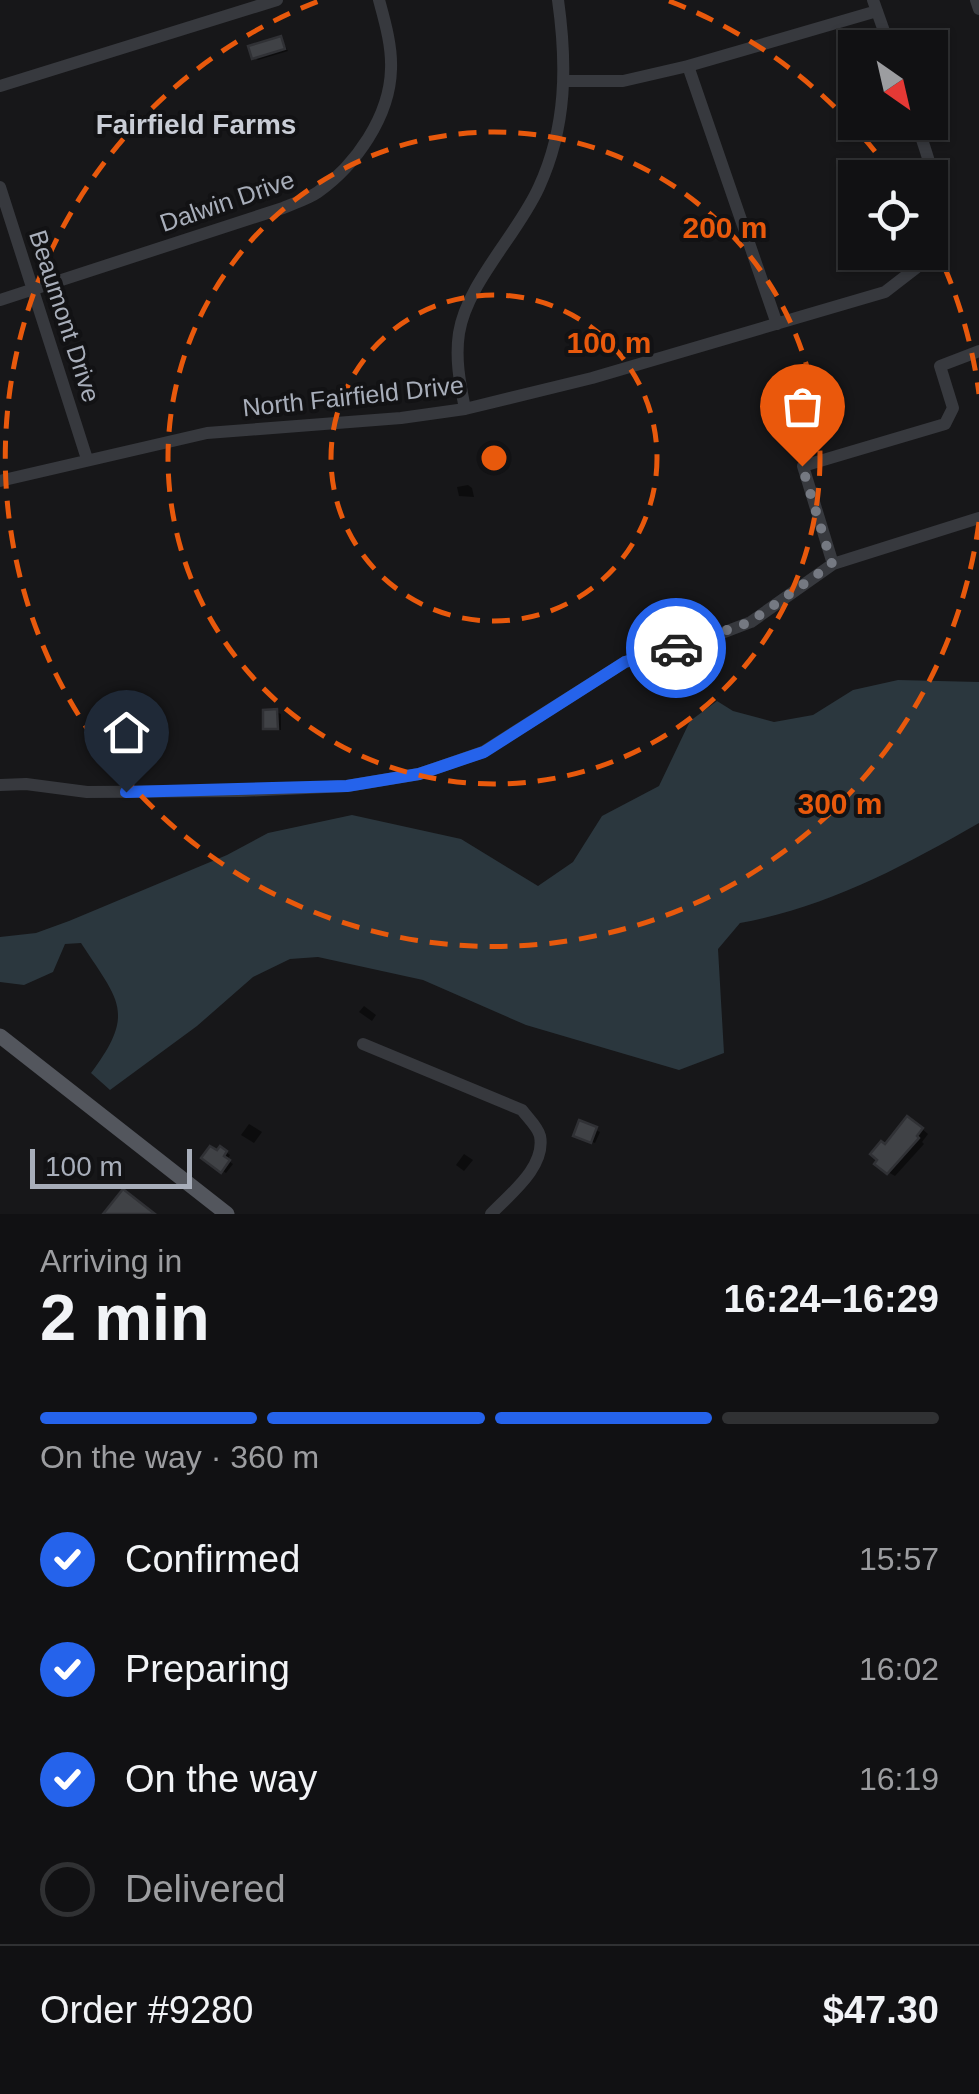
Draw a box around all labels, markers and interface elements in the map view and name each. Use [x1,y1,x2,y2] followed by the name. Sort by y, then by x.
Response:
[838,30,948,140] north arrow
[838,30,948,270] map controls
[96,109,296,140] district label: Fairfield Farms
[838,160,948,270] button: locate
[156,165,298,237] street label: Dalwin Drive
[682,211,768,244] text: 200 m
[24,226,106,406] street label: Beaumont Drive
[566,326,652,359] text: 100 m
[760,364,845,467] pin
[241,370,465,422] street label: North Fairfield Drive
[775,379,830,434] icon: bag
[476,440,512,476] centre of rings
[626,598,726,698] courier
[649,621,704,676] icon: car
[84,690,169,793] pin
[99,705,154,760] icon: home
[797,787,883,820] text: 300 m
[30,1144,192,1188] scale bar
[45,1151,123,1182] text: 100 m
[40,1243,182,1279] text: Arriving in
[723,1278,939,1320] text: 16:24–16:29
[40,1281,210,1354] text: 2 min
[40,1439,319,1475] text: On the way · 360 m
[40,1532,95,1587] icon: check
[125,1538,300,1580] text: Confirmed
[859,1541,939,1577] text: 15:57
[40,1642,95,1697] icon: check
[125,1648,290,1690] text: Preparing
[859,1651,939,1687] text: 16:02
[40,1752,95,1807] icon: check
[125,1758,317,1800] text: On the way
[859,1761,939,1797] text: 16:19
[125,1868,286,1910] text: Delivered
[40,1989,253,2031] text: Order #9280
[823,1989,939,2031] text: $47.30

